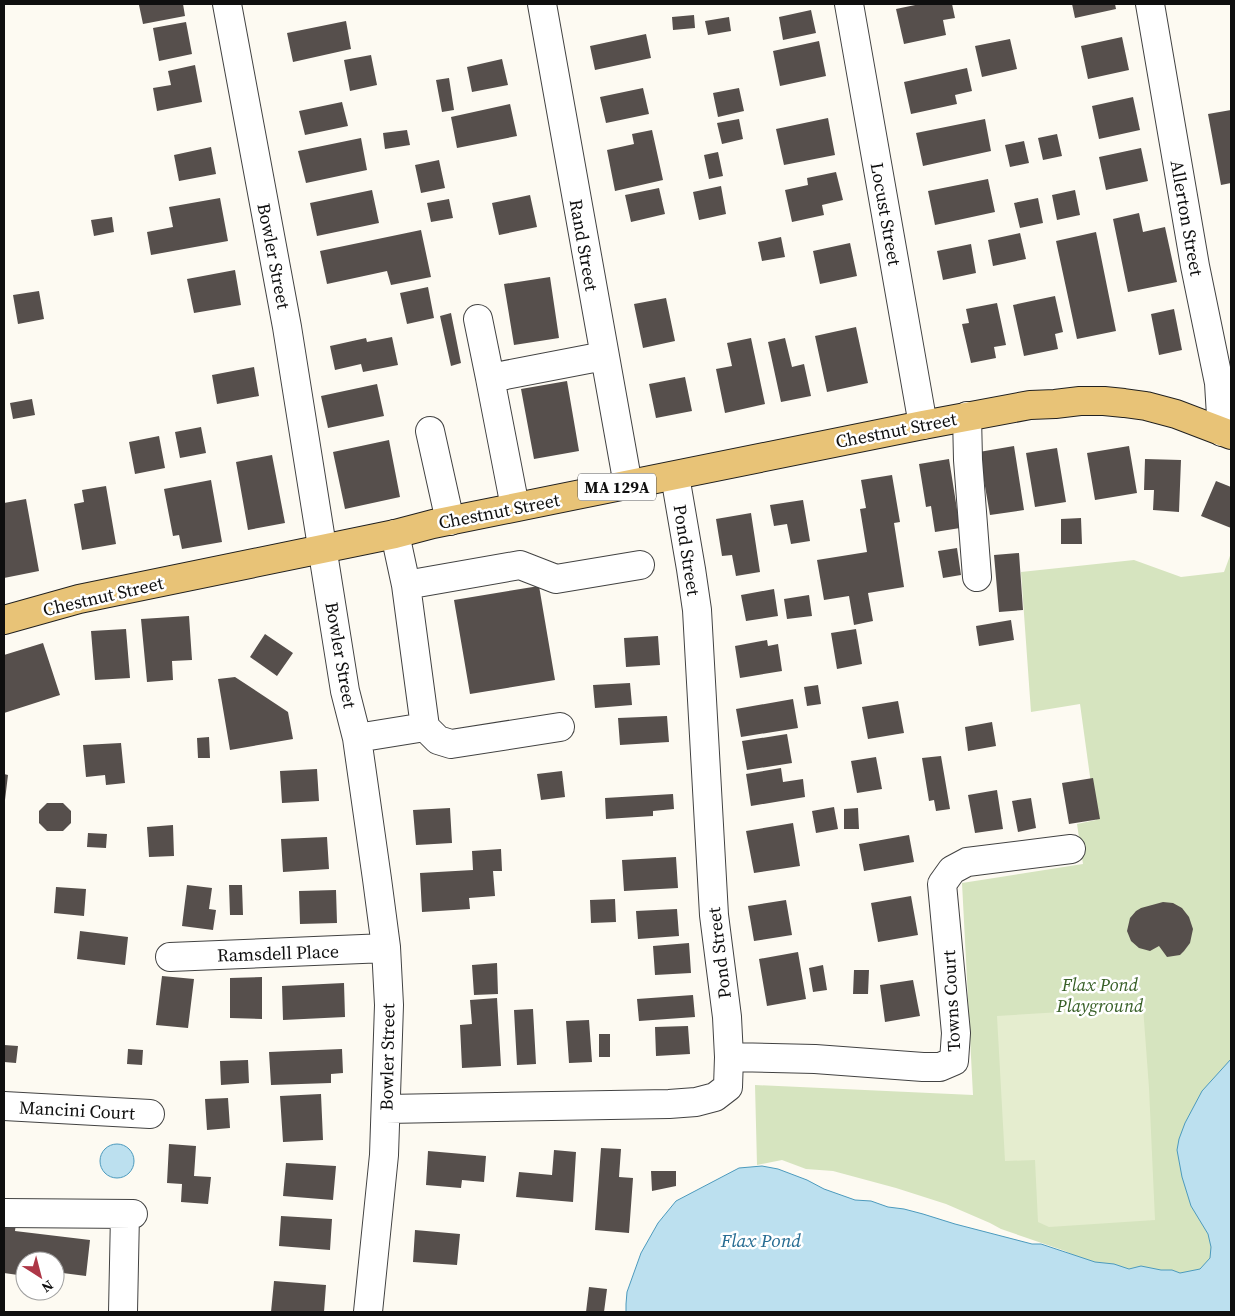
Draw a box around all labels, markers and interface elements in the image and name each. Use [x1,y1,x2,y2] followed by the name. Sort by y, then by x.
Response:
[1165,158,1210,278] street label: Allerton Street
[865,160,907,268] street label: Locust Street
[564,197,604,293] street label: Rand Street
[251,201,297,311] street label: Bowler Street
[833,406,959,454] street label: Chestnut Street
[578,474,656,501] road number: MA 129A
[436,487,562,535] street label: Chestnut Street
[667,503,707,598] street label: Pond Street
[40,570,166,622] street label: Chestnut Street
[319,600,363,710] street label: Bowler Street
[701,906,737,1000] street label: Pond Street
[217,938,339,968] street label: Ramsdell Place
[936,950,966,1052] street label: Towns Court
[1056,972,1144,1018] park label: Flax Pond Playground
[374,1003,400,1111] street label: Bowler Street
[19,1094,136,1126] street label: Mancini Court
[720,1227,801,1253] water label: Flax Pond
[15,1251,65,1301] north arrow
[38,1275,58,1298] text: N

